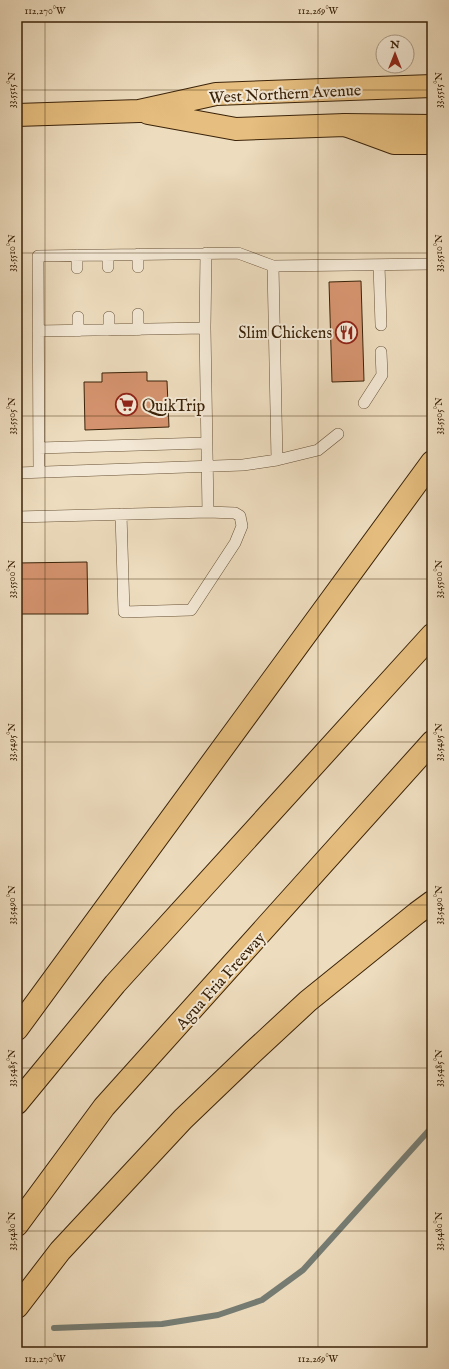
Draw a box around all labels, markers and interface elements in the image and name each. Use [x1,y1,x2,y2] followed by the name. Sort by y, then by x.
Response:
[24,5,66,18] text: 112.270°W
[298,5,339,18] text: 112.269°W
[375,34,415,74] north arrow
[389,38,400,52] text: N
[6,72,19,108] text: 33.5515°N
[433,72,446,108] text: 33.5515°N
[209,81,362,109] street label: West Northern Avenue
[6,234,19,272] text: 33.5510°N
[433,234,446,272] text: 33.5510°N
[334,319,360,345] restaurant icon: Slim Chickens
[238,324,332,344] place label: Slim Chickens
[113,392,139,418] supermarket icon: QuikTrip
[6,397,19,435] text: 33.5505°N
[142,397,205,417] place label: QuikTrip
[433,397,446,435] text: 33.5505°N
[6,559,19,598] text: 33.5500°N
[433,559,446,598] text: 33.5500°N
[6,723,19,761] text: 33.5495°N
[433,723,446,761] text: 33.5495°N
[6,885,19,925] text: 33.5490°N
[433,885,446,925] text: 33.5490°N
[172,928,271,1035] street label: Agua Fria Freeway
[6,1049,19,1087] text: 33.5485°N
[433,1049,446,1087] text: 33.5485°N
[6,1211,19,1250] text: 33.5480°N
[433,1211,446,1250] text: 33.5480°N
[24,1353,66,1366] text: 112.270°W
[298,1353,339,1366] text: 112.269°W

